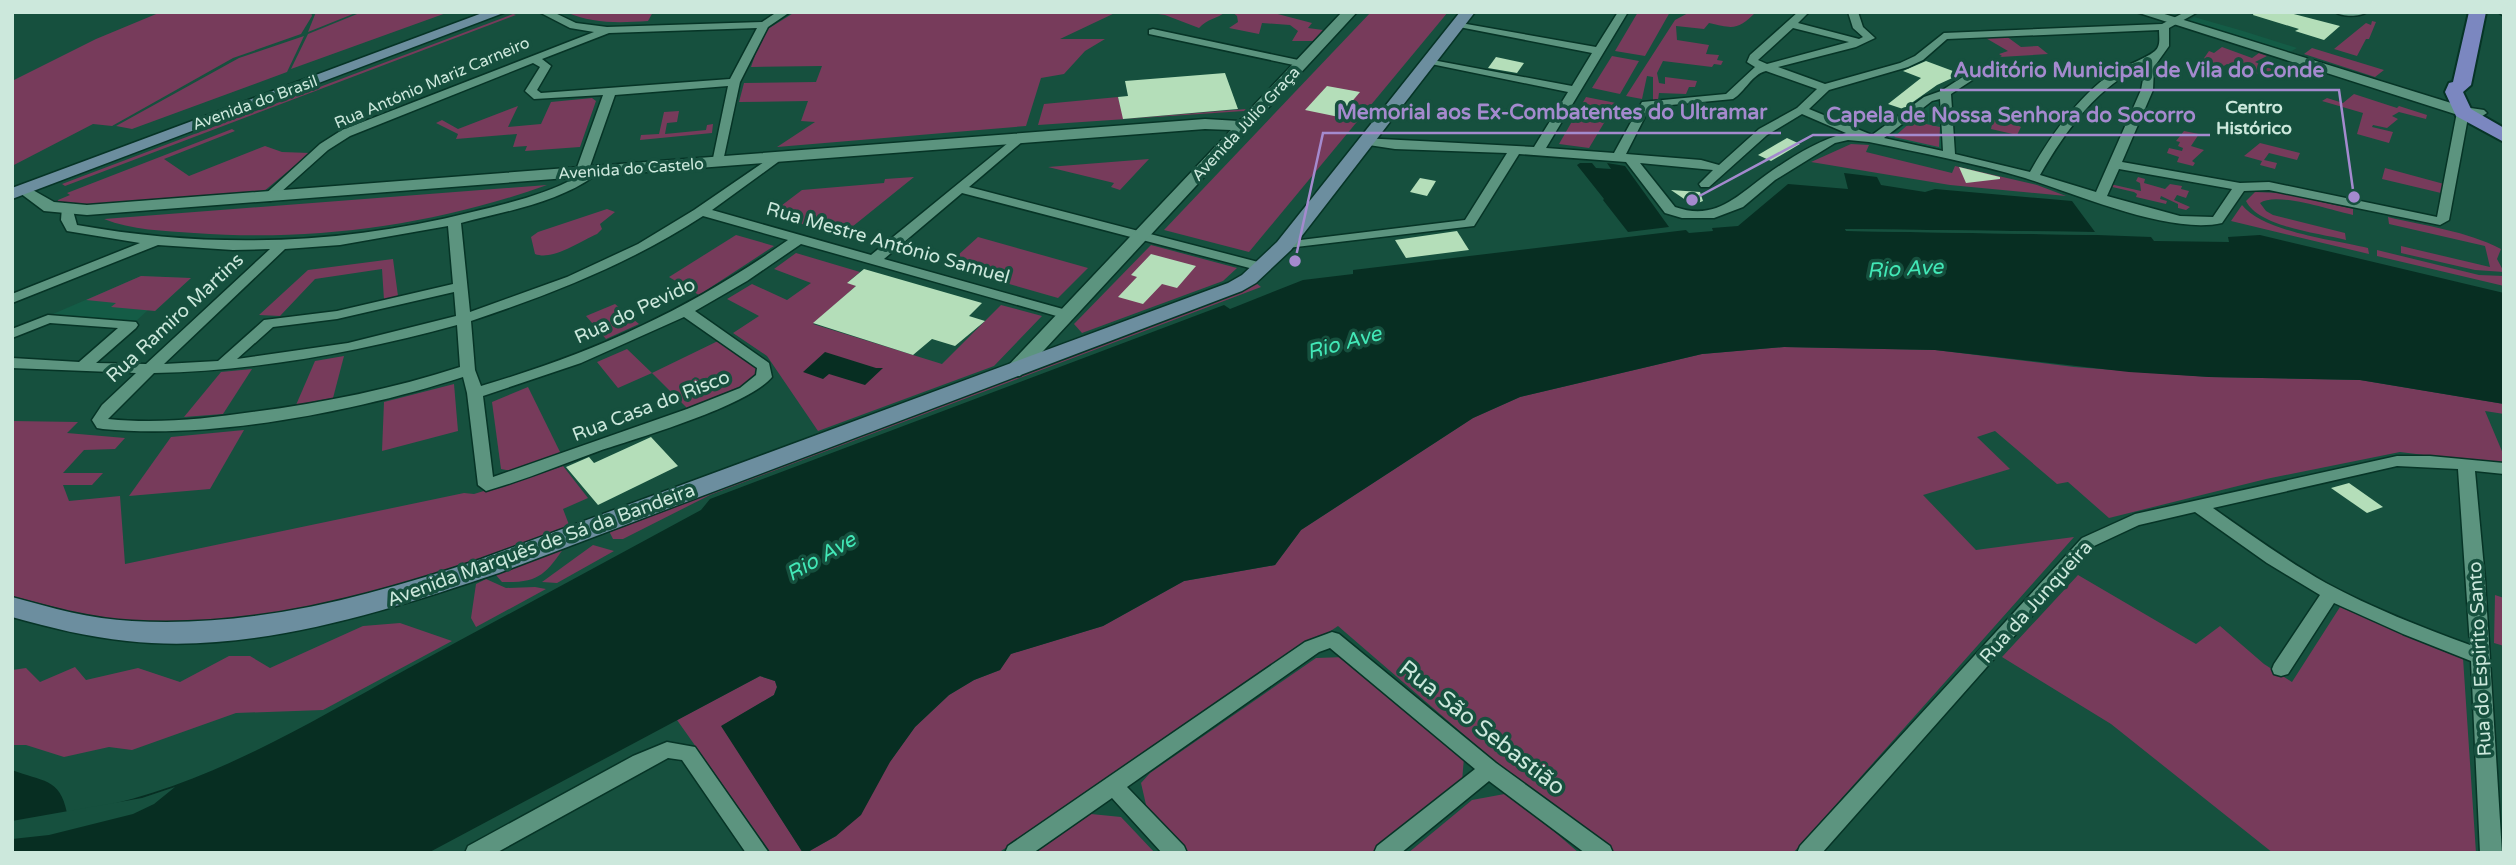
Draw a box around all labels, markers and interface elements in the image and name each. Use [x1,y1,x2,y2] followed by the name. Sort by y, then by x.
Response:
[331,33,533,133] street label: Rua António Mariz Carneiro
[1940,48,2339,90] callout: Auditório Municipal de Vila do Conde
[1954,58,2325,83] text: Auditório Municipal de Vila do Conde
[1188,62,1304,186] street label: Avenida Júlio Graça
[190,71,320,135] street label: Avenida do Brasil
[1323,91,1781,133] callout: Memorial aos Ex-Combatentes do Ultramar
[1813,93,2210,135] callout: Capela de Nossa Senhora do Socorro
[2216,96,2292,139] district label: Centro Histórico
[1337,100,1768,125] text: Memorial aos Ex-Combatentes do Ultramar
[1826,103,2196,128] text: Capela de Nossa Senhora do Socorro
[557,154,705,184] street label: Avenida do Castelo
[764,198,1012,288] street label: Rua Mestre António Samuel
[102,249,248,387] street label: Rua Ramiro Martins
[1866,254,1945,283] water label: Rio Ave
[571,273,699,349] street label: Rua do Pevido
[1304,321,1385,365] water label: Rio Ave
[569,366,733,446] street label: Rua Casa do Risco
[384,479,698,611] street label: Avenida Marquês de Sá da Bandeira
[782,527,861,587] water label: Rio Ave
[1975,536,2097,668] street label: Rua da Junqueira
[2464,561,2496,757] street label: Rua do Espirito Santo
[1393,654,1571,802] street label: Rua São Sebastião

